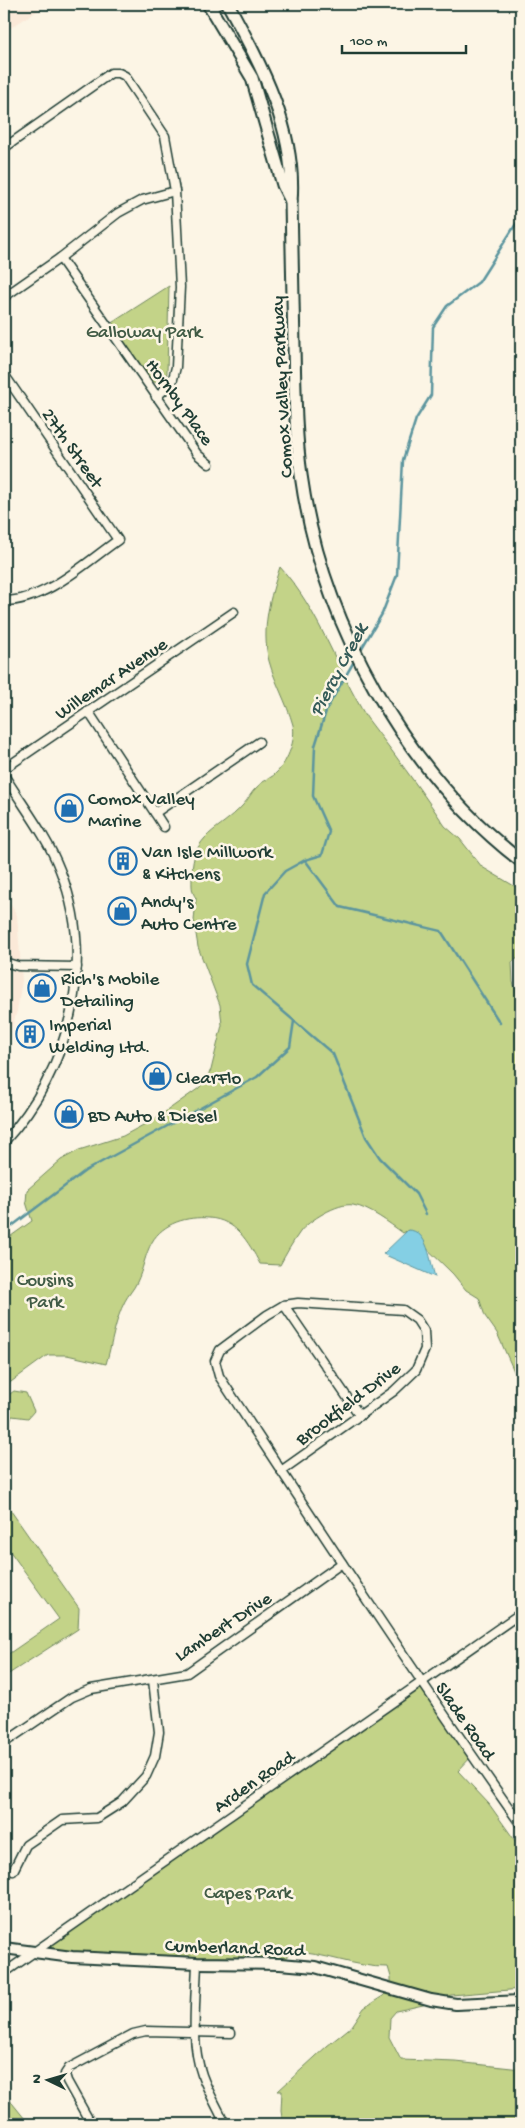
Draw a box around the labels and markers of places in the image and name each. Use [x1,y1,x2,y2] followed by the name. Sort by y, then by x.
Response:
[88,789,195,834] place label: Comox Valley Marine
[54,793,84,823] shop icon: Comox Valley Marine
[141,842,274,887] place label: Van Isle Millwork & Kitchens
[108,846,138,876] building icon: Van Isle Millwork & Kitchens
[141,892,237,937] place label: Andy's Auto Centre
[107,896,137,926] shop icon: Andy's Auto Centre
[59,969,159,1014] place label: Rich's Mobile Detailing
[27,973,57,1003] shop icon: Rich's Mobile Detailing
[49,1015,151,1060] place label: Imperial Welding Ltd.
[15,1019,45,1049] building icon: Imperial Welding Ltd.
[142,1061,172,1091] shop icon: ClearFlo
[176,1068,241,1091] place label: ClearFlo
[54,1099,84,1129] shop icon: BD Auto & Diesel
[87,1106,217,1129] place label: BD Auto & Diesel

